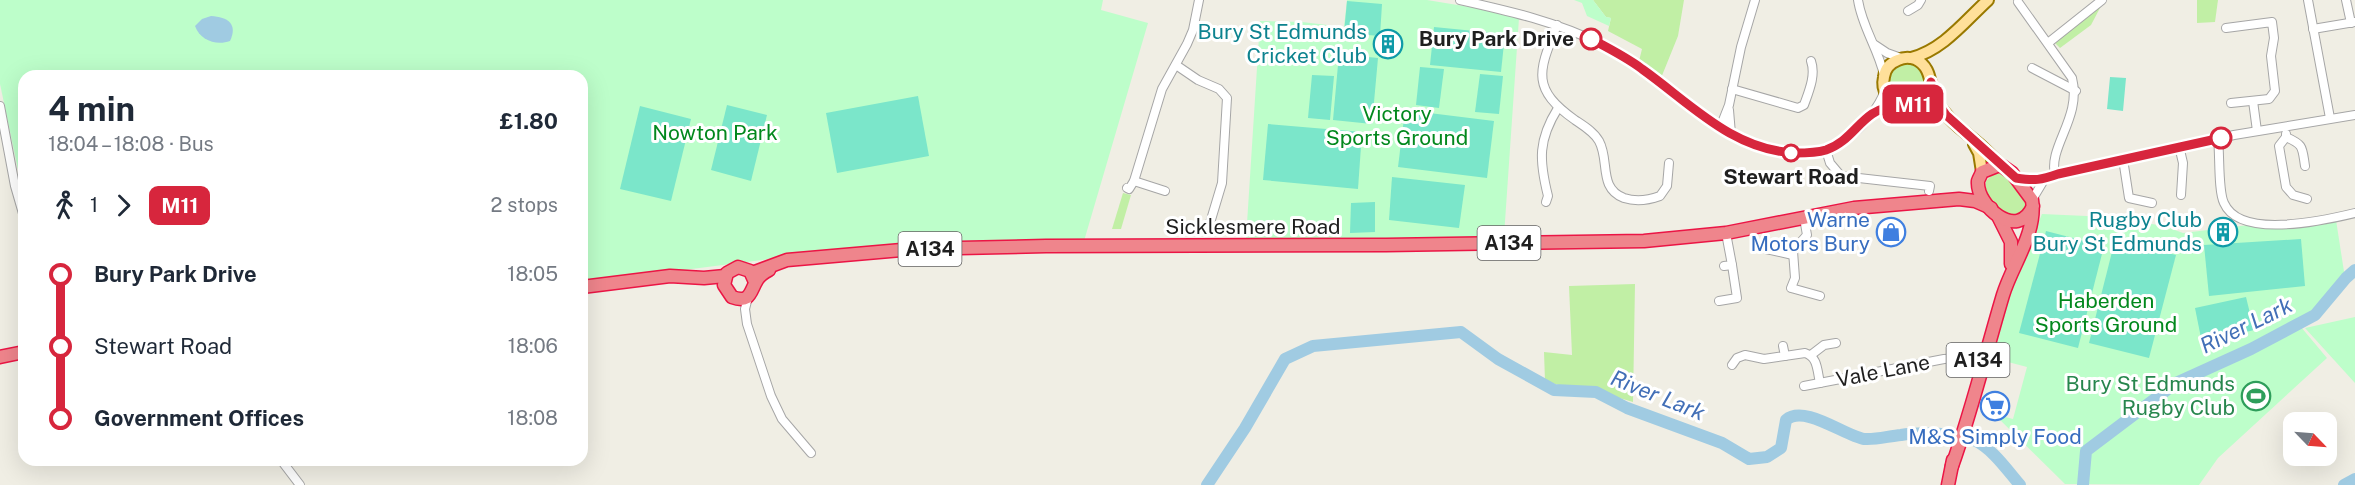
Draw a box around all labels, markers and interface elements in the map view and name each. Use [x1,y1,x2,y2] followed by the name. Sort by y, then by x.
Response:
[1198,19,1367,68] place label: Bury St Edmunds Cricket Club
[1419,26,1574,51] place label: Bury Park Drive
[1372,28,1404,60] building icon: Bury St Edmunds Cricket Club
[1580,28,1602,50] marker: Bury Park Drive
[1878,84,1948,124] line badge: M11
[48,90,135,128] text: 4 min
[1894,92,1932,117] text: M11
[1326,101,1468,150] park label: Victory Sports Ground
[500,108,558,134] text: £1.80
[652,120,778,145] park label: Nowton Park
[2210,127,2232,149] unlabelled marker
[48,132,214,156] text: 18:04 – 18:08 · Bus
[1782,144,1800,162] marker: Stewart Road
[1723,164,1859,189] place label: Stewart Road
[48,189,81,222] icon: walk
[107,189,140,222] icon: forward
[90,193,98,217] text: 1
[161,193,198,218] text: M11
[491,193,558,217] text: 2 stops
[1750,207,1870,256] place label: Warne Motors Bury
[2033,207,2202,256] place label: Rugby Club Bury St Edmunds
[1165,214,1341,239] street label: Sicklesmere Road
[1875,216,1907,248] shop icon: Warne Motors Bury
[2207,216,2239,248] building icon: Rugby Club Bury St Edmunds
[1478,226,1540,260] road number: A134
[898,232,962,266] road number: A134
[94,261,257,287] text: Bury Park Drive
[507,262,558,286] text: 18:05
[2035,288,2177,337] park label: Haberden Sports Ground
[2196,291,2296,358] water label: River Lark
[94,333,232,359] text: Stewart Road
[508,334,558,358] text: 18:06
[1946,343,2010,377] road number: A134
[1834,349,1932,392] street label: Vale Lane
[1607,364,1709,426] water label: River Lark
[2066,371,2235,420] place label: Bury St Edmunds Rugby Club
[2240,380,2272,412] sports icon: Bury St Edmunds Rugby Club
[1979,390,2011,422] supermarket icon: M&S Simply Food
[94,405,304,431] text: Government Offices
[507,406,558,430] text: 18:08
[2283,412,2337,466] north arrow
[2283,412,2337,466] map controls
[1908,424,2082,449] place label: M&S Simply Food

